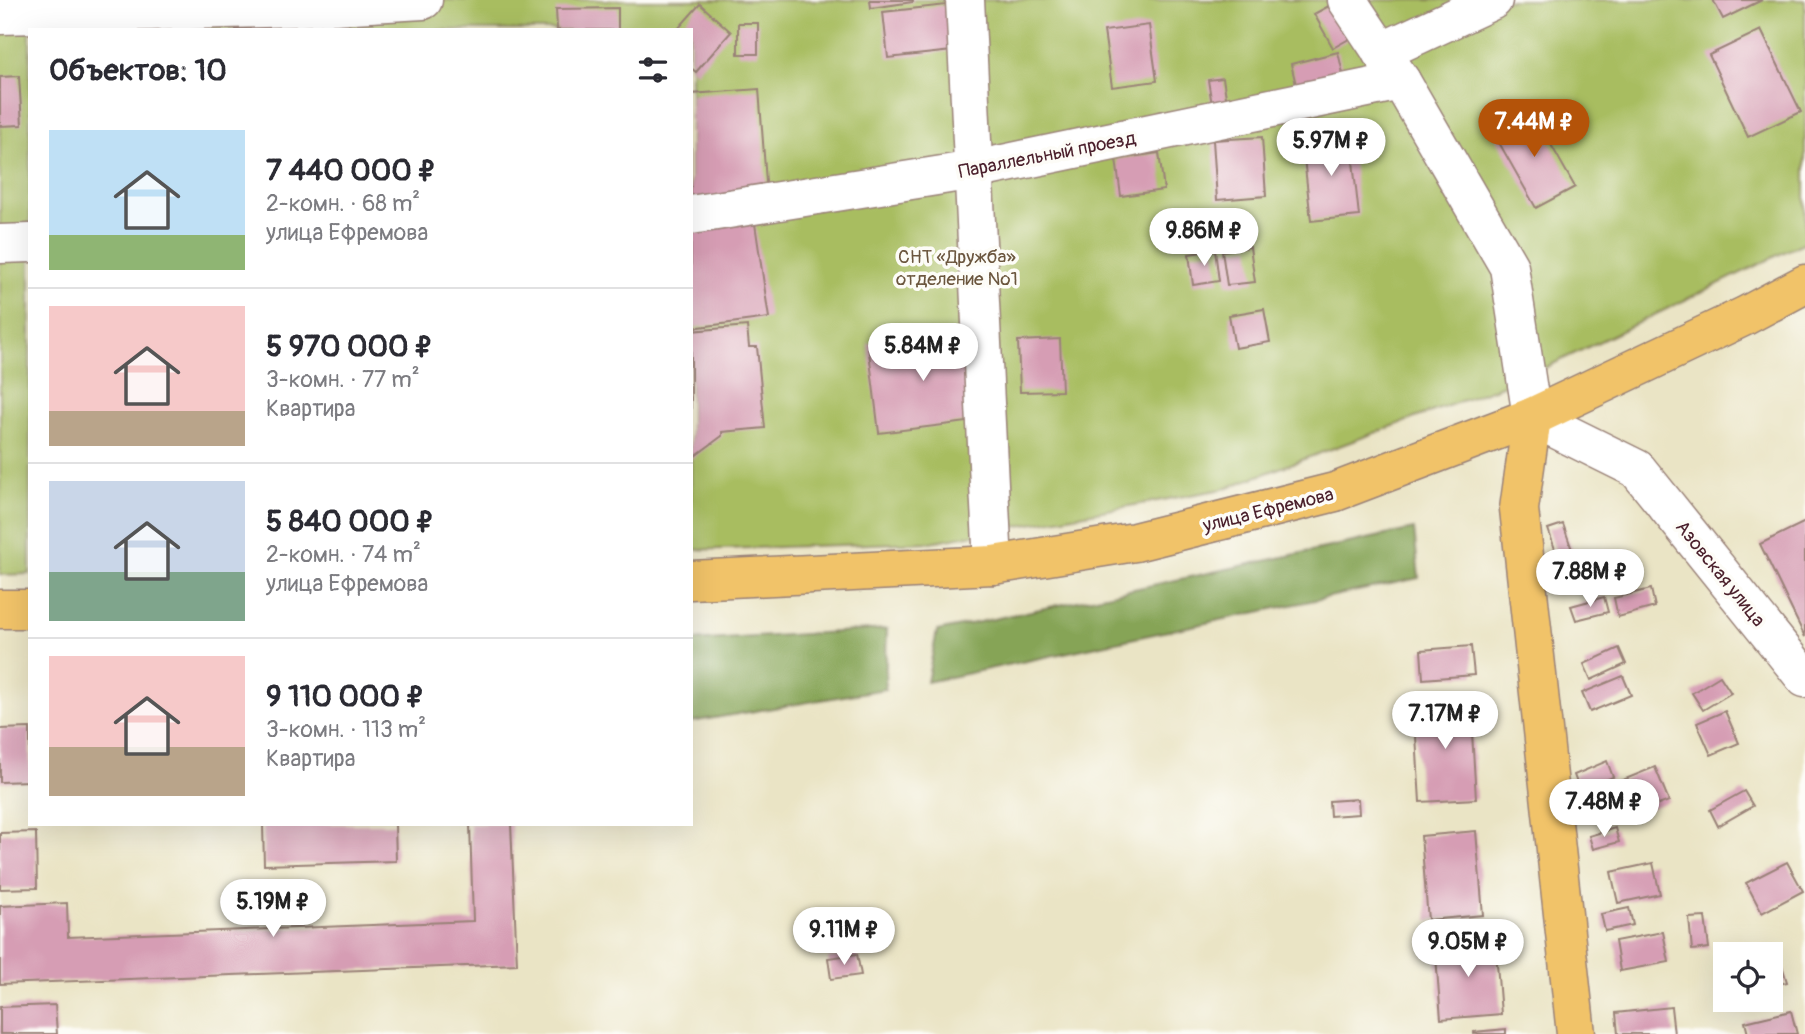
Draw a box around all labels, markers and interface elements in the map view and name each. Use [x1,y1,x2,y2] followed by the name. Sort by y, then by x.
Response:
[634,51,672,89] icon: filters
[49,52,227,89] text: Объектов: 10
[1469,100,1599,159] pin: 7.44M ₽
[1494,107,1574,136] text: 7.44M ₽
[1266,118,1396,178] pin: 5.97M ₽
[957,126,1138,184] street label: Параллельный проезд
[1293,126,1369,155] text: 5.97M ₽
[266,152,436,189] text: 7 440 000 ₽
[105,158,189,242] icon: home
[266,189,420,218] text: 2-комн. · 68 m²
[1139,208,1269,268] pin: 9.86M ₽
[1165,216,1243,245] text: 9.86M ₽
[266,218,428,247] text: улица Ефремова
[896,245,1018,291] park label: СНТ «Дружба» отделение №1
[858,324,988,383] pin: 5.84M ₽
[266,328,433,365] text: 5 970 000 ₽
[884,331,962,360] text: 5.84M ₽
[105,334,189,418] icon: home
[266,365,420,394] text: 3-комн. · 77 m²
[266,394,355,423] text: Квартира
[1199,482,1336,538] street label: улица Ефремова
[266,503,434,540] text: 5 840 000 ₽
[105,509,189,593] icon: home
[1670,516,1770,632] street label: Азовская улица
[266,540,421,569] text: 2-комн. · 74 m²
[1525,550,1655,609] pin: 7.88M ₽
[1552,557,1628,586] text: 7.88M ₽
[266,569,428,598] text: улица Ефремова
[266,678,424,715] text: 9 110 000 ₽
[105,684,189,768] icon: home
[1380,692,1510,751] pin: 7.17M ₽
[1408,699,1482,728] text: 7.17M ₽
[266,715,426,744] text: 3-комн. · 113 m²
[266,744,355,773] text: Квартира
[1539,780,1669,839] pin: 7.48M ₽
[1565,787,1643,816] text: 7.48M ₽
[208,880,338,939] pin: 5.19M ₽
[236,887,310,916] text: 5.19M ₽
[779,908,909,967] pin: 9.11M ₽
[809,915,879,944] text: 9.11M ₽
[1403,920,1533,979] pin: 9.05M ₽
[1428,927,1508,956] text: 9.05M ₽
[1713,942,1783,1012] map controls
[1713,942,1783,1012] button: locate

